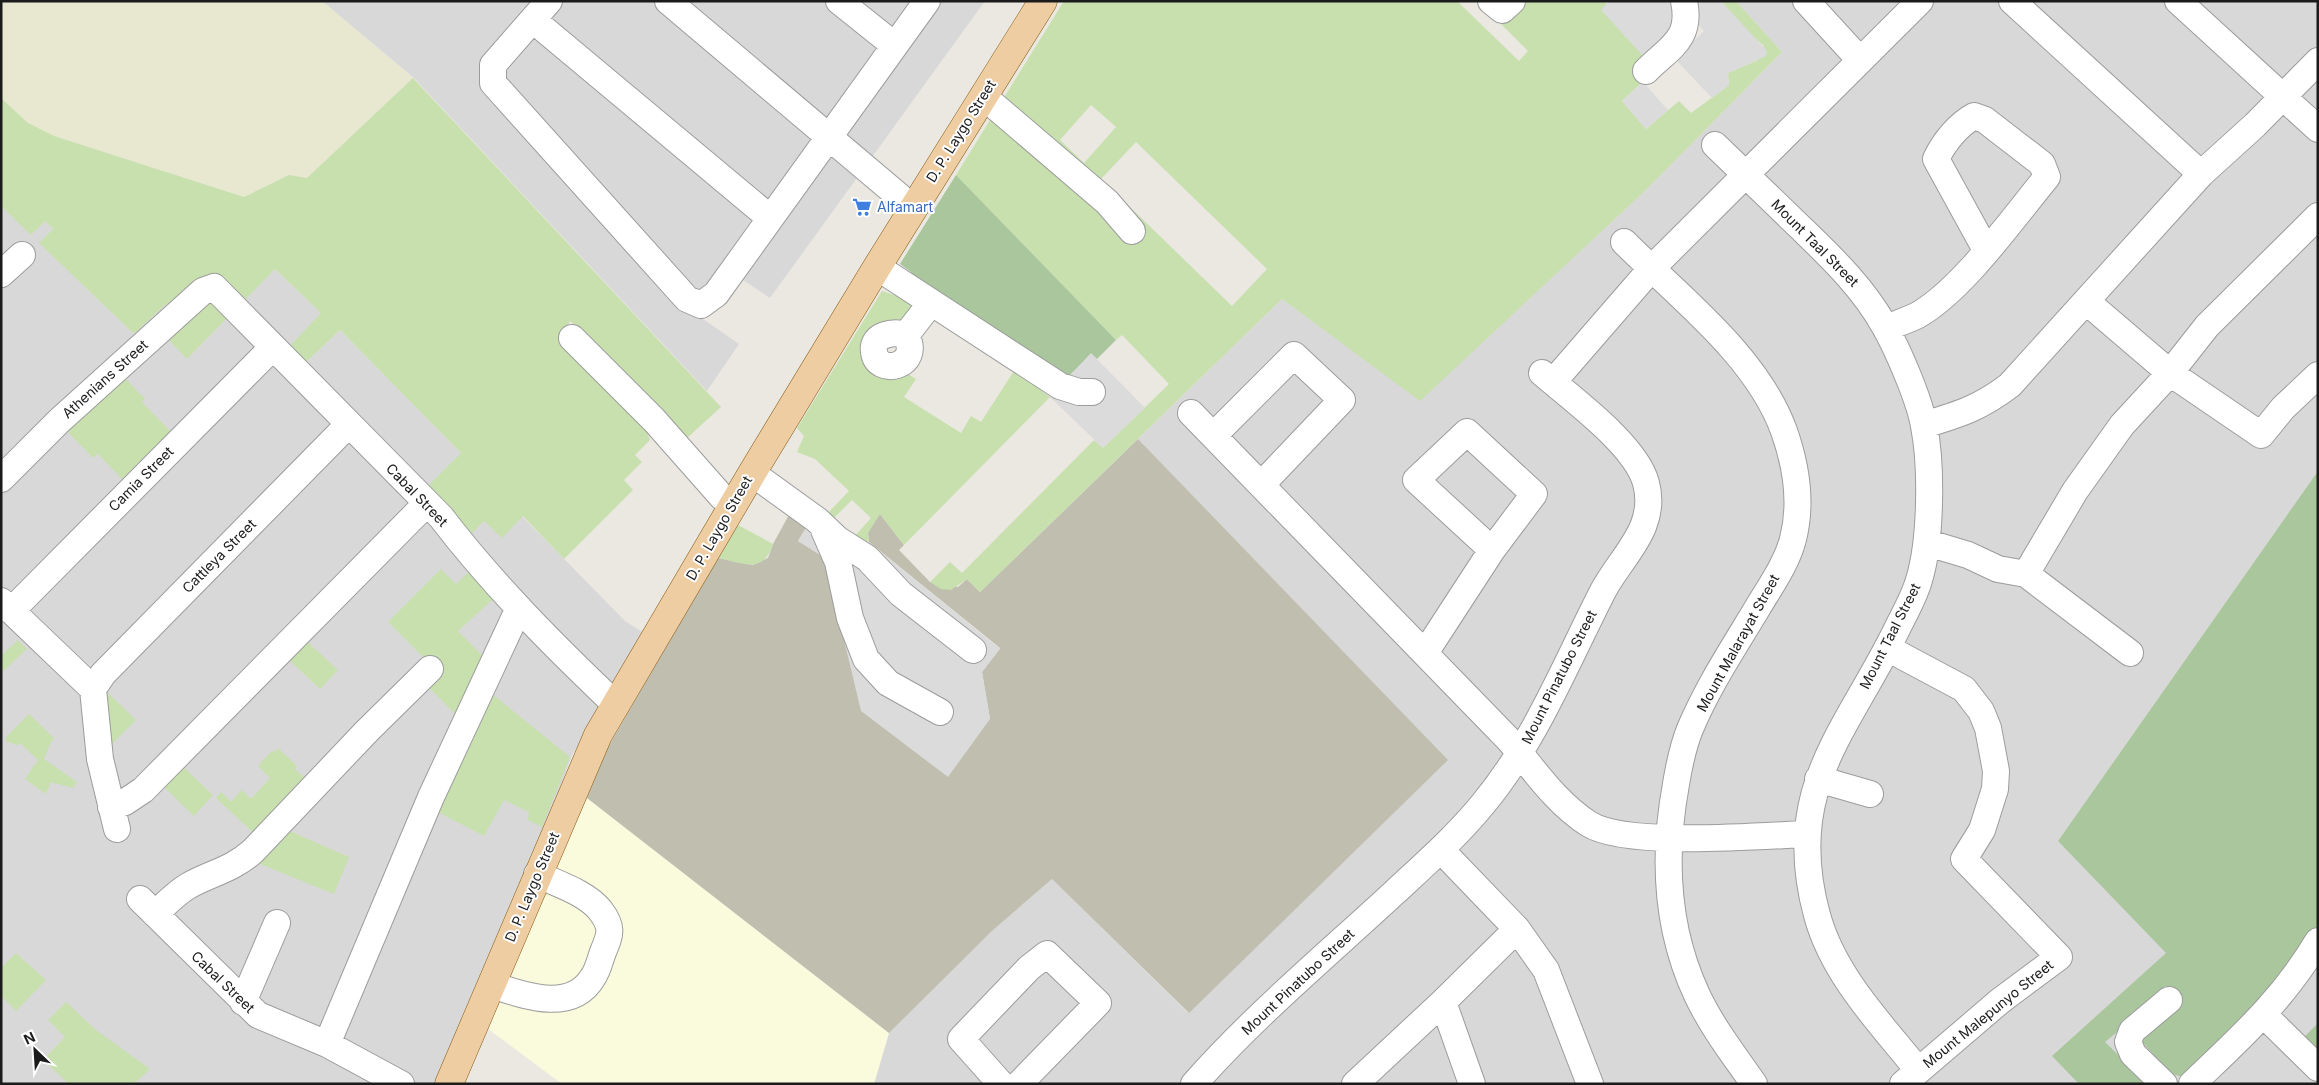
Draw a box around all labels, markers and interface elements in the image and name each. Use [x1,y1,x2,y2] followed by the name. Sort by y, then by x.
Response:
[922,76,999,185] street label: D. P. Laygo Street
[1768,195,1863,290] street label: Mount Taal Street
[851,196,873,218] supermarket icon: Alfamart
[877,198,933,215] place label: Alfamart
[58,336,151,421] street label: Athenians Street
[105,442,177,515] street label: Camia Street
[383,459,452,530] street label: Cabal Street
[682,472,756,583] street label: D. P. Laygo Street
[178,515,259,596] street label: Cattleya Street
[1693,571,1783,714] street label: Mount Malarayat Street
[1855,580,1924,692] street label: Mount Taal Street
[1517,607,1600,746] street label: Mount Pinatubo Street
[501,829,562,944] street label: D. P. Laygo Street
[1238,925,1358,1038] street label: Mount Pinatubo Street
[188,947,259,1016] street label: Cabal Street
[1919,956,2057,1071] street label: Mount Malepunyo Street
[10,1025,60,1075] north arrow
[21,1028,38,1048] text: N

